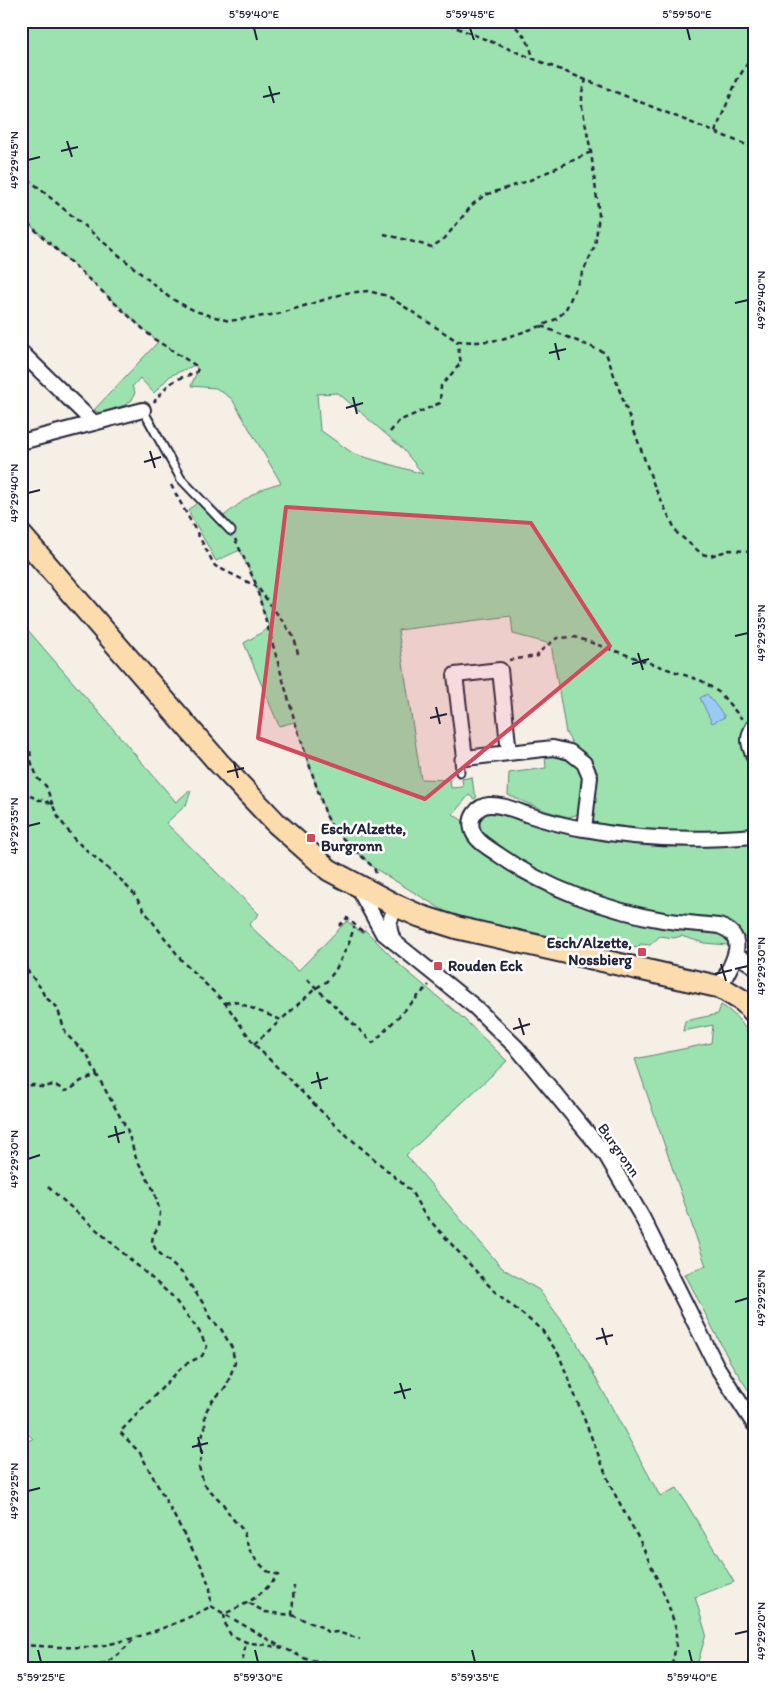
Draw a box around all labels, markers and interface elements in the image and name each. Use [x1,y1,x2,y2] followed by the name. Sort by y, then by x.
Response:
[229,7,279,21] text: 5°59'40"E
[445,7,495,21] text: 5°59'45"E
[662,7,712,21] text: 5°59'50"E
[7,131,21,189] text: 49°29'45"N
[754,271,768,329] text: 49°29'40"N
[7,464,21,522] text: 49°29'40"N
[754,604,768,662] text: 49°29'35"N
[7,797,21,855] text: 49°29'35"N
[321,820,406,856] place label: Esch/Alzette, Burgronn
[305,832,317,844] marker: Esch/Alzette, Burgronn
[547,934,632,970] place label: Esch/Alzette, Nossbierg
[754,937,768,995] text: 49°29'30"N
[636,946,648,958] marker: Esch/Alzette, Nossbierg
[448,957,523,975] place label: Rouden Eck
[432,960,444,972] marker: Rouden Eck
[594,1120,644,1180] street label: Burgronn
[7,1130,21,1188] text: 49°29'30"N
[754,1270,768,1326] text: 49°29'25"N
[7,1463,21,1519] text: 49°29'25"N
[754,1602,768,1660] text: 49°29'20"N
[17,1670,66,1684] text: 5°59'25"E
[233,1670,283,1684] text: 5°59'30"E
[451,1670,500,1684] text: 5°59'35"E
[667,1670,717,1684] text: 5°59'40"E

